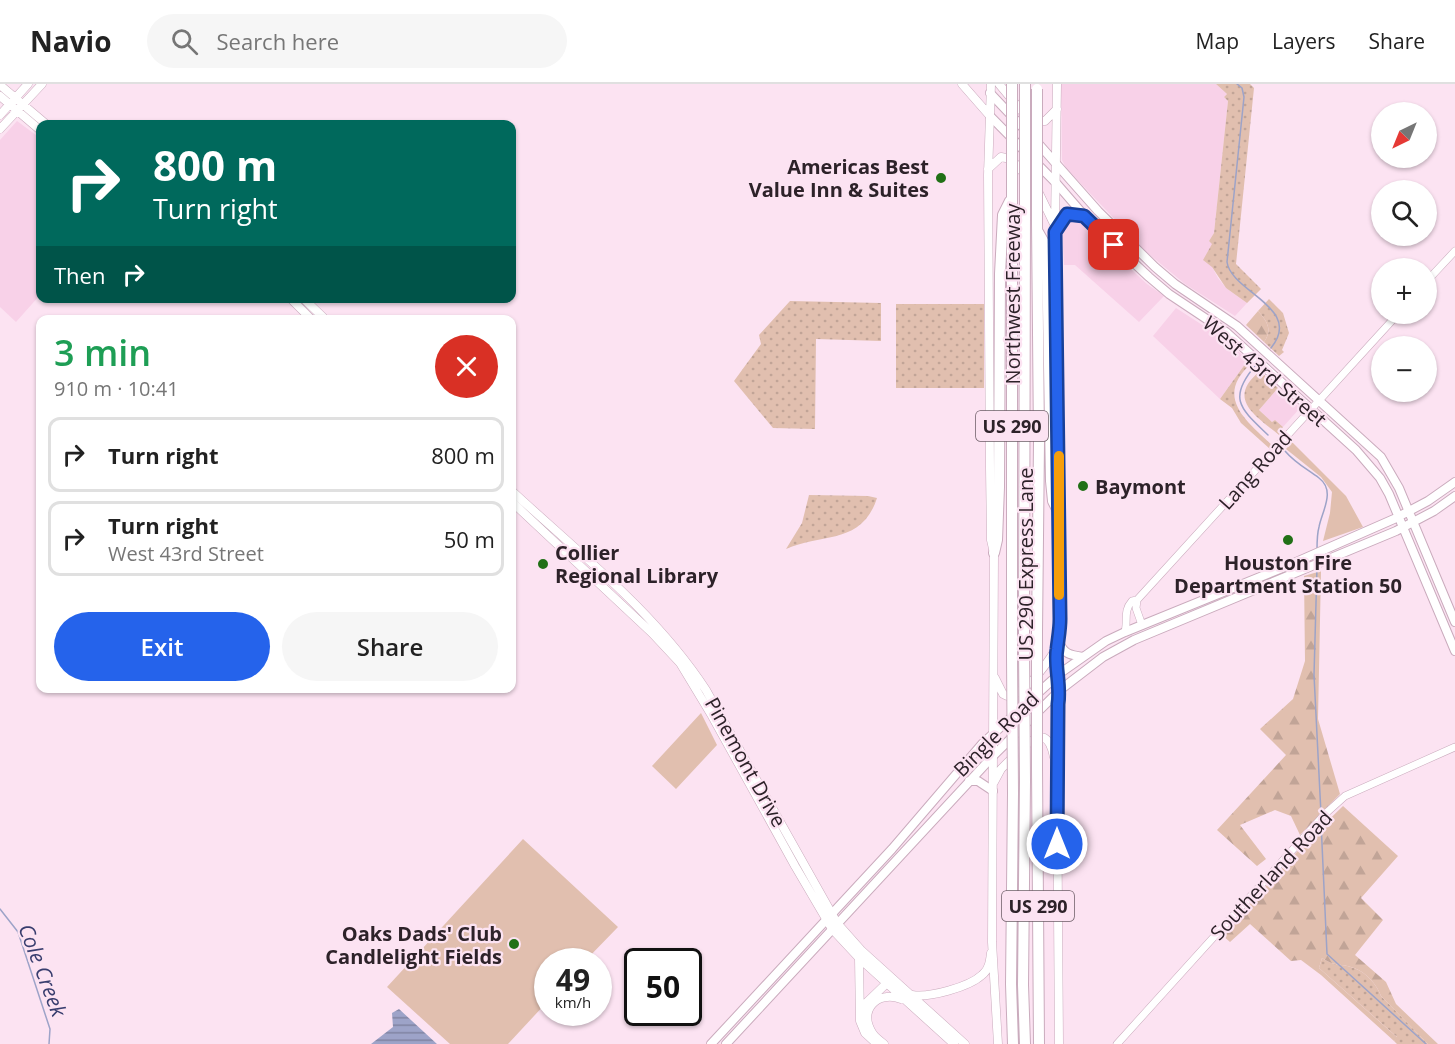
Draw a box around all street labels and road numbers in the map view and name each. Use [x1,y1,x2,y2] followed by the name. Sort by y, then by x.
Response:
[999,203,1026,384] street label: Northwest Freeway
[1197,310,1333,432] street label: West 43rd Street
[976,411,1048,441] road number: US 290
[1212,425,1298,515] street label: Lang Road
[1012,468,1039,660] street label: US 290 Express Lane
[947,685,1045,783] street label: Bingle Road
[699,692,793,832] street label: Pinemont Drive
[1204,804,1338,946] street label: Southerland Road
[1002,891,1074,921] road number: US 290

